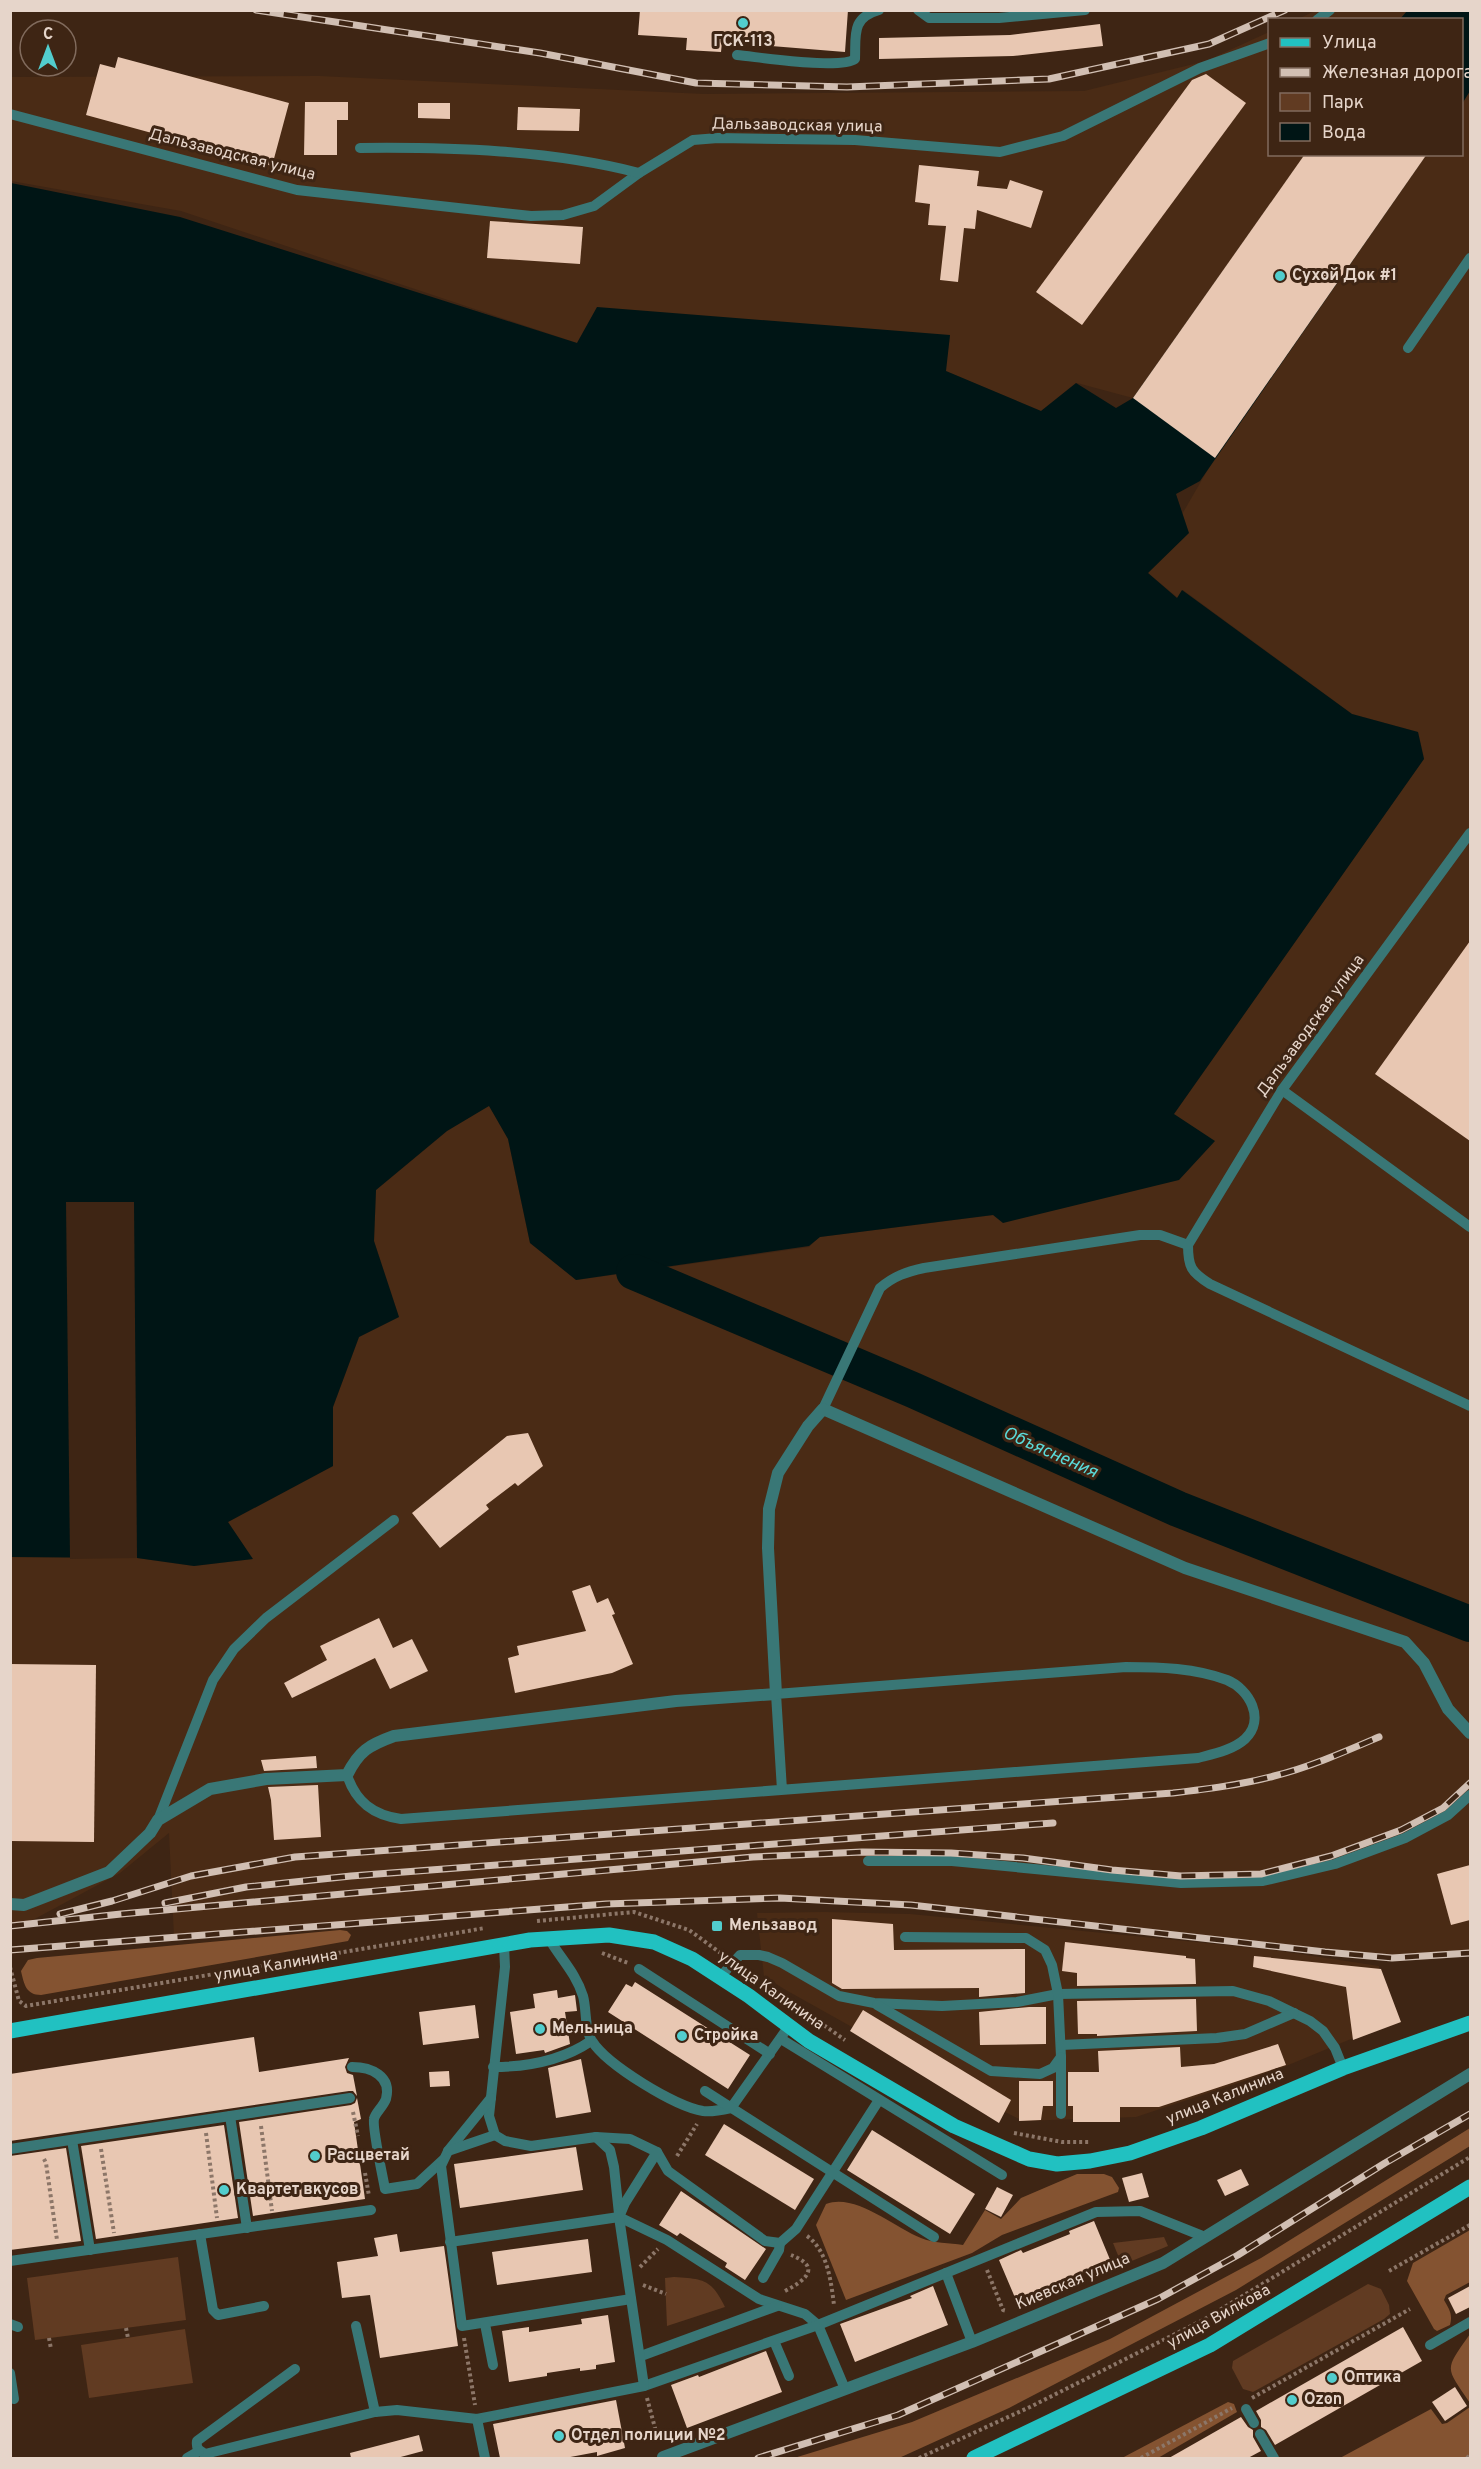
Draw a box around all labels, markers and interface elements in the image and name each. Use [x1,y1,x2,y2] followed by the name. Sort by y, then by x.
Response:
[736,16,750,30] marker: ГСК-113
[18,18,78,78] north arrow
[1268,18,1463,156] legend
[43,25,53,45] text: С
[713,32,773,52] place label: ГСК-113
[1322,32,1376,55] text: Улица
[1322,62,1473,85] text: Железная дорога
[1322,92,1364,115] text: Парк
[711,115,883,137] street label: Дальзаводская улица
[1322,122,1366,145] text: Вода
[147,125,317,185] street label: Дальзаводская улица
[1292,266,1397,286] place label: Сухой Док #1
[1273,269,1287,283] marker: Сухой Док #1
[1253,951,1369,1101] street label: Дальзаводская улица
[999,1422,1102,1484] water label: Объяснения
[729,1916,817,1936] place label: Мельзавод
[710,1919,724,1933] marker: Мельзавод
[213,1945,339,1987] street label: улица Калинина
[714,1947,828,2035] street label: улица Калинина
[552,2019,633,2039] place label: Мельница
[533,2022,547,2036] marker: Мельница
[694,2026,758,2046] place label: Стройка
[675,2029,689,2043] marker: Стройка
[1163,2064,1287,2130] street label: улица Калинина
[327,2146,410,2166] place label: Расцветай
[308,2149,322,2163] marker: Расцветай
[236,2180,359,2200] place label: Квартет вкусов
[217,2183,231,2197] marker: Квартет вкусов
[1013,2249,1133,2315] street label: Киевская улица
[1164,2280,1274,2354] street label: улица Вилкова
[1344,2368,1401,2388] place label: Оптика
[1325,2371,1339,2385] marker: Оптика
[1304,2390,1342,2410] place label: Ozon
[1285,2393,1299,2407] marker: Ozon
[571,2426,726,2446] place label: Отдел полиции №2
[552,2429,566,2443] marker: Отдел полиции №2

